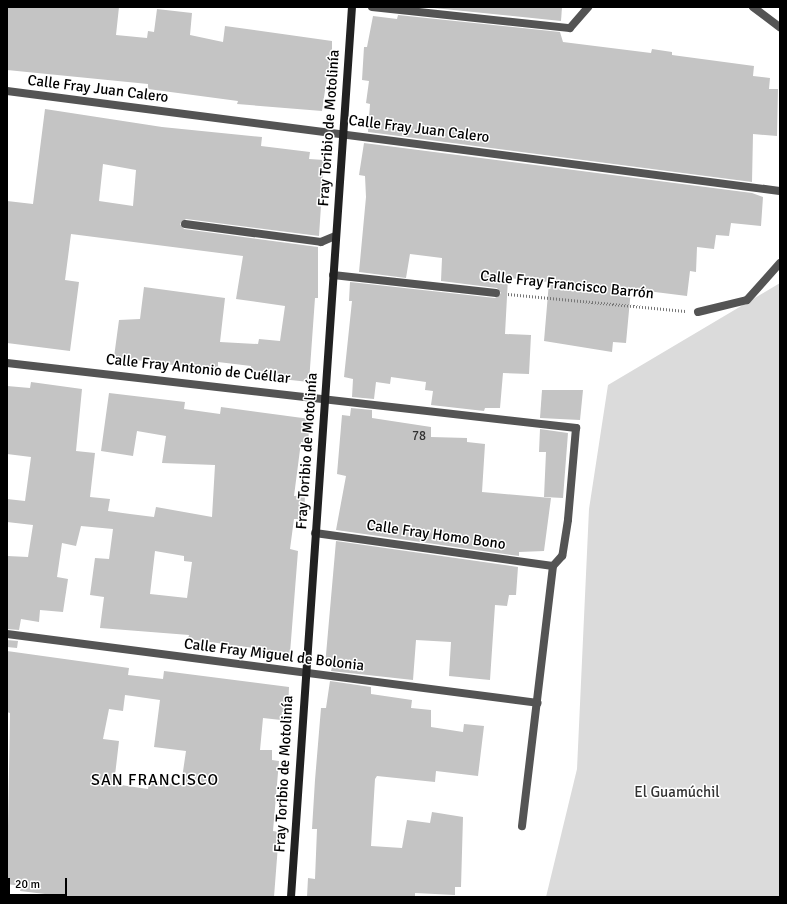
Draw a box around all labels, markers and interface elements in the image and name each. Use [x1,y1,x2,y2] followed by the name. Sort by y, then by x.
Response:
[315,49,343,207] street label: Fray Toribio de Motolinía
[27,71,169,107] street label: Calle Fray Juan Calero
[348,111,490,147] street label: Calle Fray Juan Calero
[479,267,655,303] street label: Calle Fray Francisco Barrón
[105,350,291,388] street label: Calle Fray Antonio de Cuéllar
[293,372,321,530] street label: Fray Toribio de Motolinía
[412,428,426,444] house number: 78
[365,516,507,554] street label: Calle Fray Homo Bono
[183,635,365,675] street label: Calle Fray Miguel de Bolonia
[271,695,297,853] street label: Fray Toribio de Motolinía
[91,770,219,790] district label: SAN FRANCISCO
[634,784,720,802] park label: El Guamúchil
[10,870,69,896] scale bar
[15,877,40,892] text: 20 m

